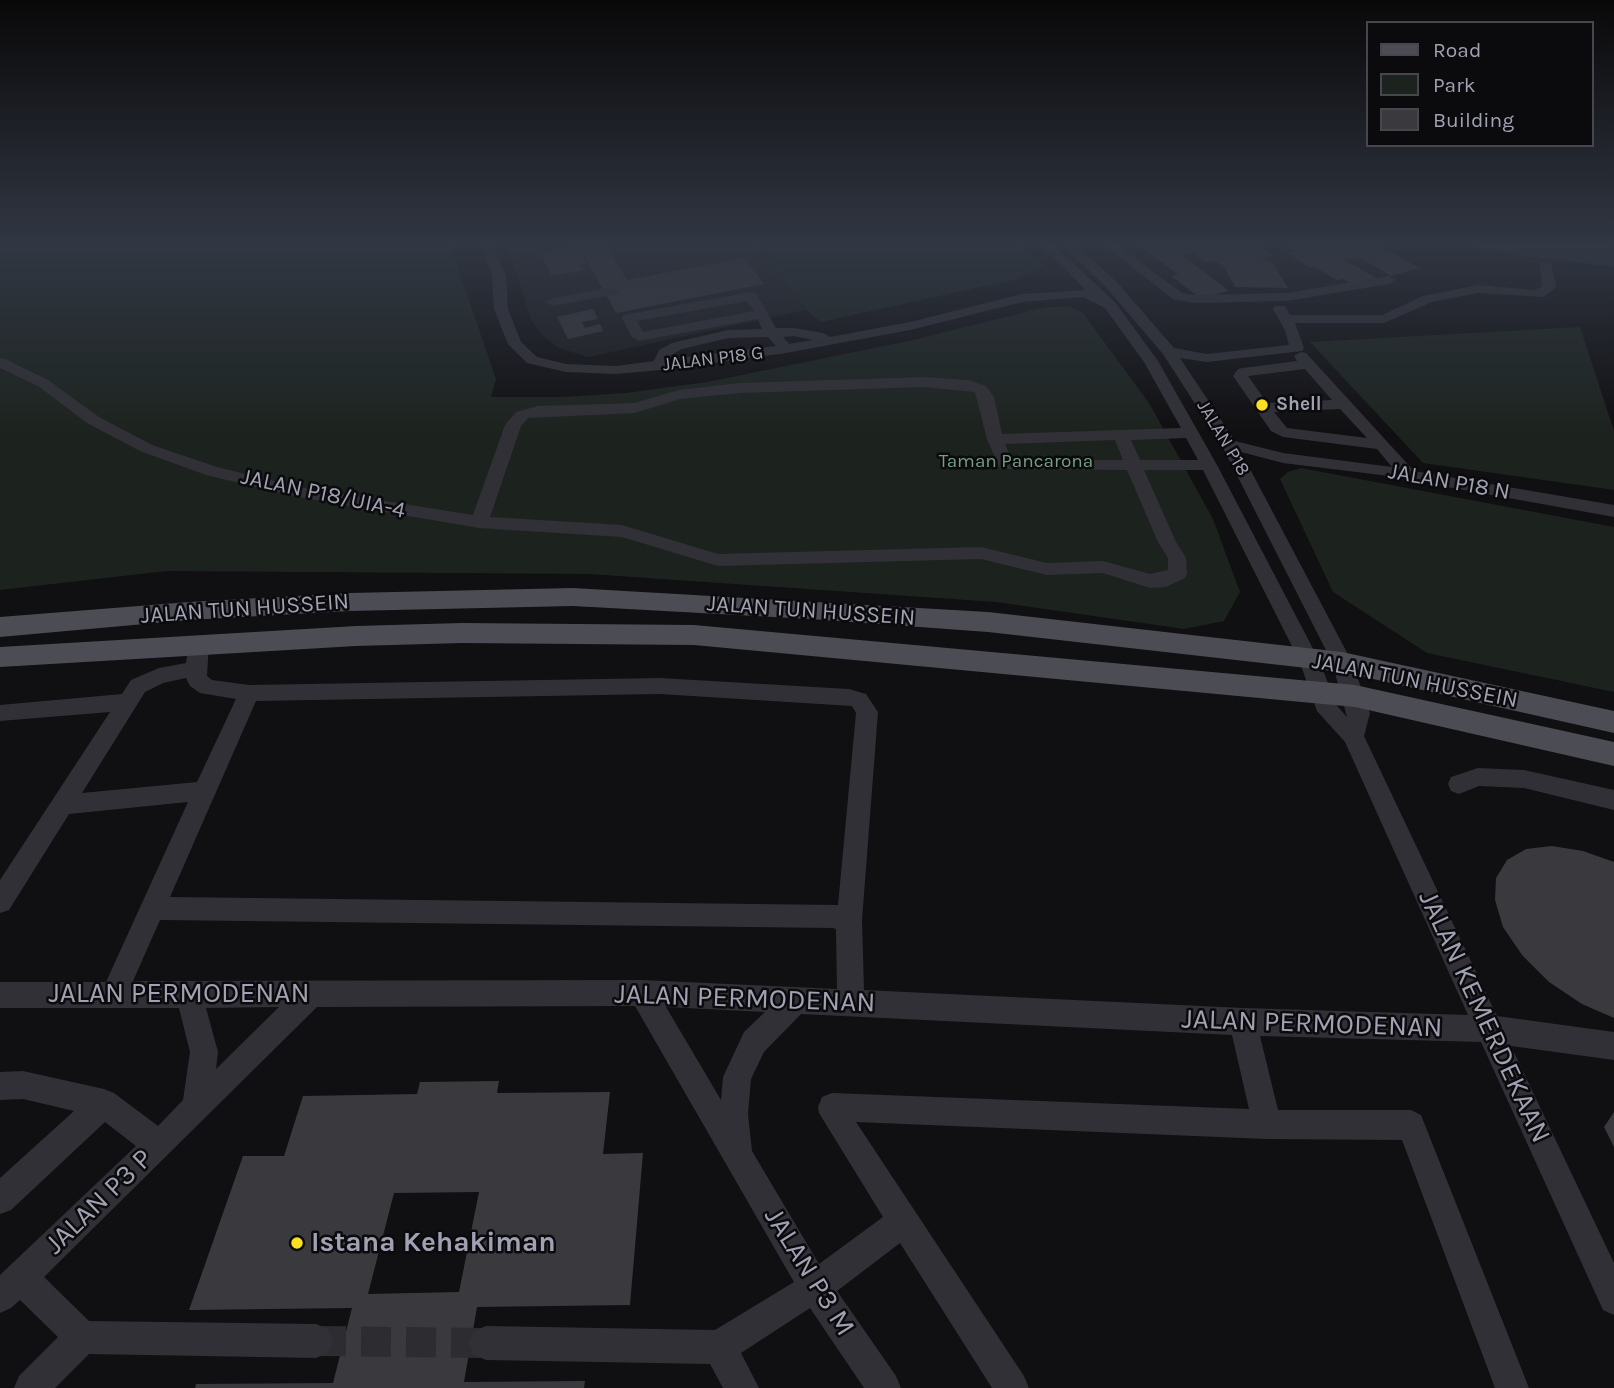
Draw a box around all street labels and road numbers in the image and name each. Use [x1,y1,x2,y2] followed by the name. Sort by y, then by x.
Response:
[661,342,765,376] street label: JALAN P18 G
[1192,396,1254,480] street label: JALAN P18
[1386,458,1512,506] street label: JALAN P18 N
[238,463,408,525] street label: JALAN P18/UIA-4
[140,588,350,630] street label: JALAN TUN HUSSEIN
[706,590,916,632] street label: JALAN TUN HUSSEIN
[1310,648,1520,714] street label: JALAN TUN HUSSEIN
[1411,886,1557,1148] street label: JALAN KEMERDEKAAN
[48,977,310,1011] street label: JALAN PERMODENAN
[614,978,876,1020] street label: JALAN PERMODENAN
[1181,1003,1443,1045] street label: JALAN PERMODENAN
[38,1142,160,1262] street label: JALAN P3 P
[756,1202,862,1342] street label: JALAN P3 M

